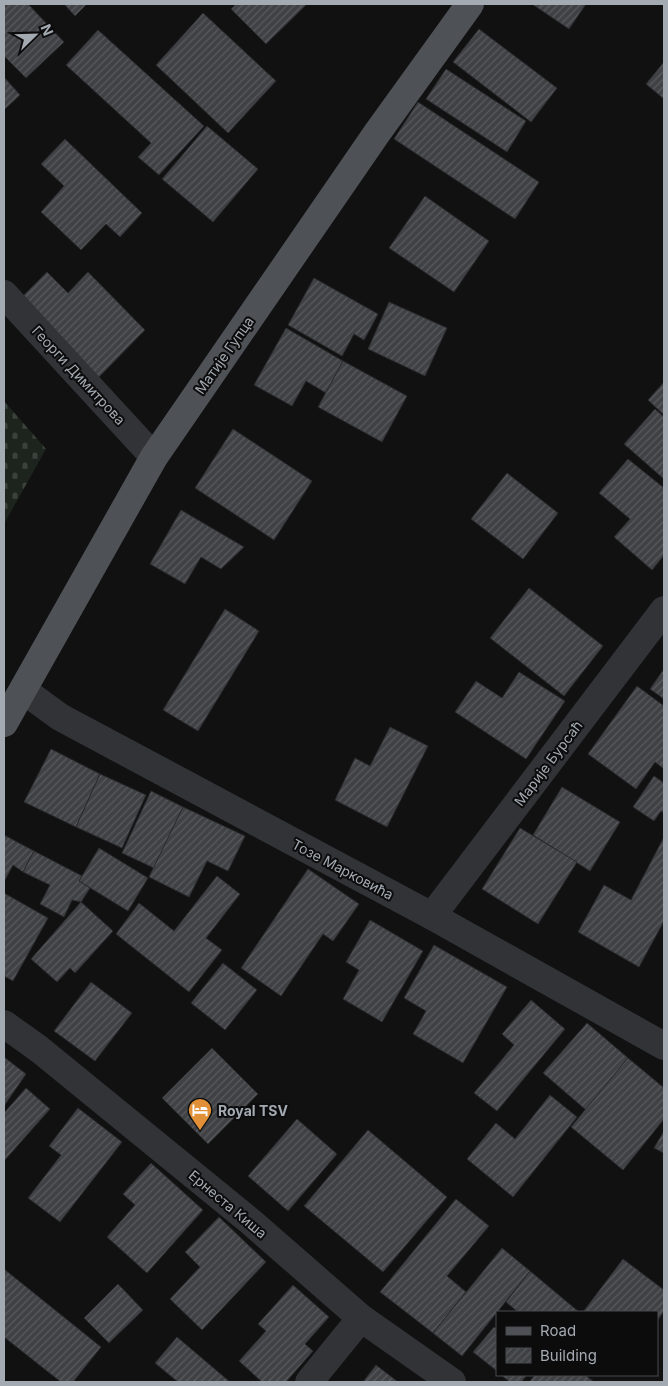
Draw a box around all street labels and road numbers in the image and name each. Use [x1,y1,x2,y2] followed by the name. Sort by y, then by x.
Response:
[191,313,257,397] street label: Матије Гупца
[29,322,129,428] street label: Георги Димитрова
[510,717,586,809] street label: Марије Бурсаћ
[289,835,397,903] street label: Тозе Марковића
[185,1166,271,1242] street label: Ернеста Киша

